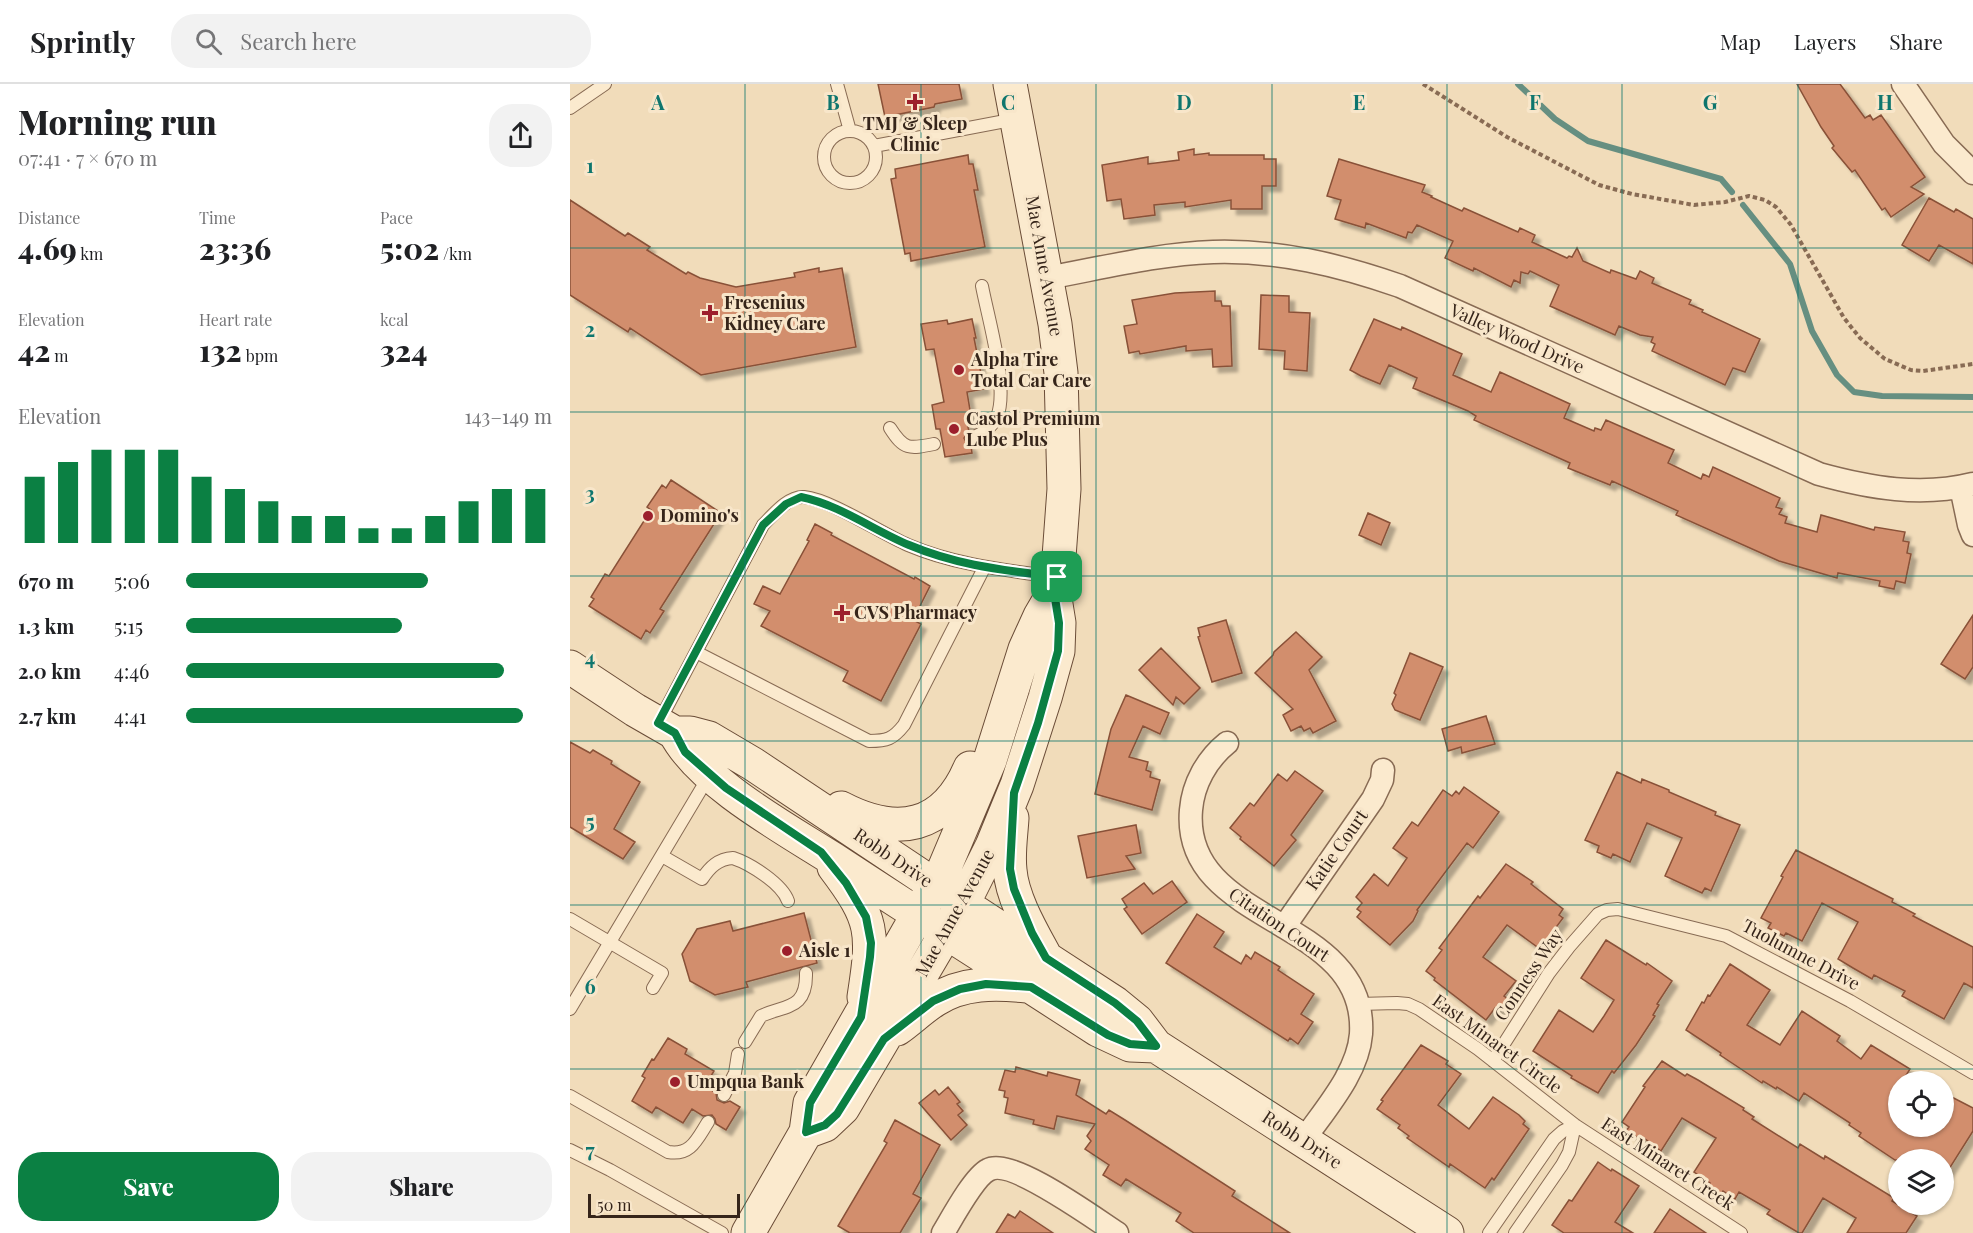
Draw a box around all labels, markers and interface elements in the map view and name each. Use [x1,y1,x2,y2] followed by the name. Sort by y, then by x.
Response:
[171,14,591,68] search box
[30,23,135,60] text: Sprintly
[192,25,225,58] icon: search
[240,26,357,56] text: Search here
[1720,27,1761,55] text: Map
[1794,27,1856,55] text: Layers
[1889,27,1943,55] text: Share
[650,88,665,115] text: A
[826,88,840,115] text: B
[1001,88,1015,115] text: C
[1176,88,1192,115] text: D
[1353,88,1365,115] text: E
[1529,88,1541,115] text: F
[1703,88,1718,115] text: G
[1877,88,1893,115] text: H
[906,93,924,111] marker: TMJ & Sleep Clinic
[18,99,217,143] text: Morning run
[489,104,552,167] button: share
[863,111,967,156] place label: TMJ & Sleep Clinic
[18,144,157,171] text: 07:41 · 7 × 670 m
[586,151,594,178] text: 1
[1021,193,1069,338] street label: Mae Anne Avenue
[18,207,80,228] text: Distance
[199,207,236,228] text: Time
[380,207,413,228] text: Pace
[18,228,77,268] text: 4.69
[199,228,271,268] text: 23:36
[380,228,439,268] text: 5:02
[77,243,103,264] text: km
[439,243,472,264] text: /km
[724,290,825,335] place label: Fresenius Kidney Care
[1446,297,1588,378] street label: Valley Wood Drive
[701,304,719,322] marker: Fresenius Kidney Care
[18,309,85,330] text: Elevation
[199,309,272,330] text: Heart rate
[380,309,409,330] text: kcal
[585,315,595,342] text: 2
[18,330,50,370] text: 42
[199,330,242,370] text: 132
[380,330,427,370] text: 324
[50,345,69,366] text: m
[242,345,278,366] text: bpm
[970,347,1091,392] place label: Alpha Tire Total Car Care
[952,363,966,377] marker: Alpha Tire Total Car Care
[18,402,101,429] text: Elevation
[464,402,552,429] text: 143–149 m
[966,406,1101,451] place label: Castol Premium Lube Plus
[947,422,961,436] marker: Castol Premium Lube Plus
[585,479,595,506] text: 3
[660,503,739,527] place label: Domino's
[641,509,655,523] marker: Domino's
[1031,551,1082,602] pin
[1040,560,1073,593] icon: arrive
[18,567,74,594] text: 670 m
[114,567,150,594] text: 5:06
[854,600,978,624] place label: CVS Pharmacy
[835,606,849,620] marker: CVS Pharmacy
[18,612,74,639] text: 1.3 km
[114,612,143,639] text: 5:15
[585,643,595,670] text: 4
[18,657,81,684] text: 2.0 km
[114,657,149,684] text: 4:46
[18,702,76,729] text: 2.7 km
[114,702,146,729] text: 4:41
[1300,804,1373,894] street label: Katie Court
[585,807,595,834] text: 5
[849,822,938,892] street label: Robb Drive
[909,844,999,981] street label: Mae Anne Avenue
[1224,882,1335,967] street label: Citation Court
[1738,913,1865,995] street label: Tuolumne Drive
[1489,924,1568,1025] street label: Conness Way
[798,938,851,962] place label: Aisle 1
[780,944,794,958] marker: Aisle 1
[584,972,596,999] text: 6
[1428,988,1567,1098] street label: East Minaret Circle
[687,1069,805,1093] place label: Umpqua Bank
[1888,1071,1954,1215] map controls
[1888,1071,1954,1137] button: locate
[668,1075,682,1089] marker: Umpqua Bank
[1258,1104,1347,1174] street label: Robb Drive
[1597,1111,1740,1215] street label: East Minaret Creek
[585,1136,595,1163] text: 7
[1888,1149,1954,1215] button: layers
[18,1152,279,1221] button: Save
[291,1152,552,1221] button: Share
[588,1191,740,1218] scale bar
[597,1194,631,1215] text: 50 m

